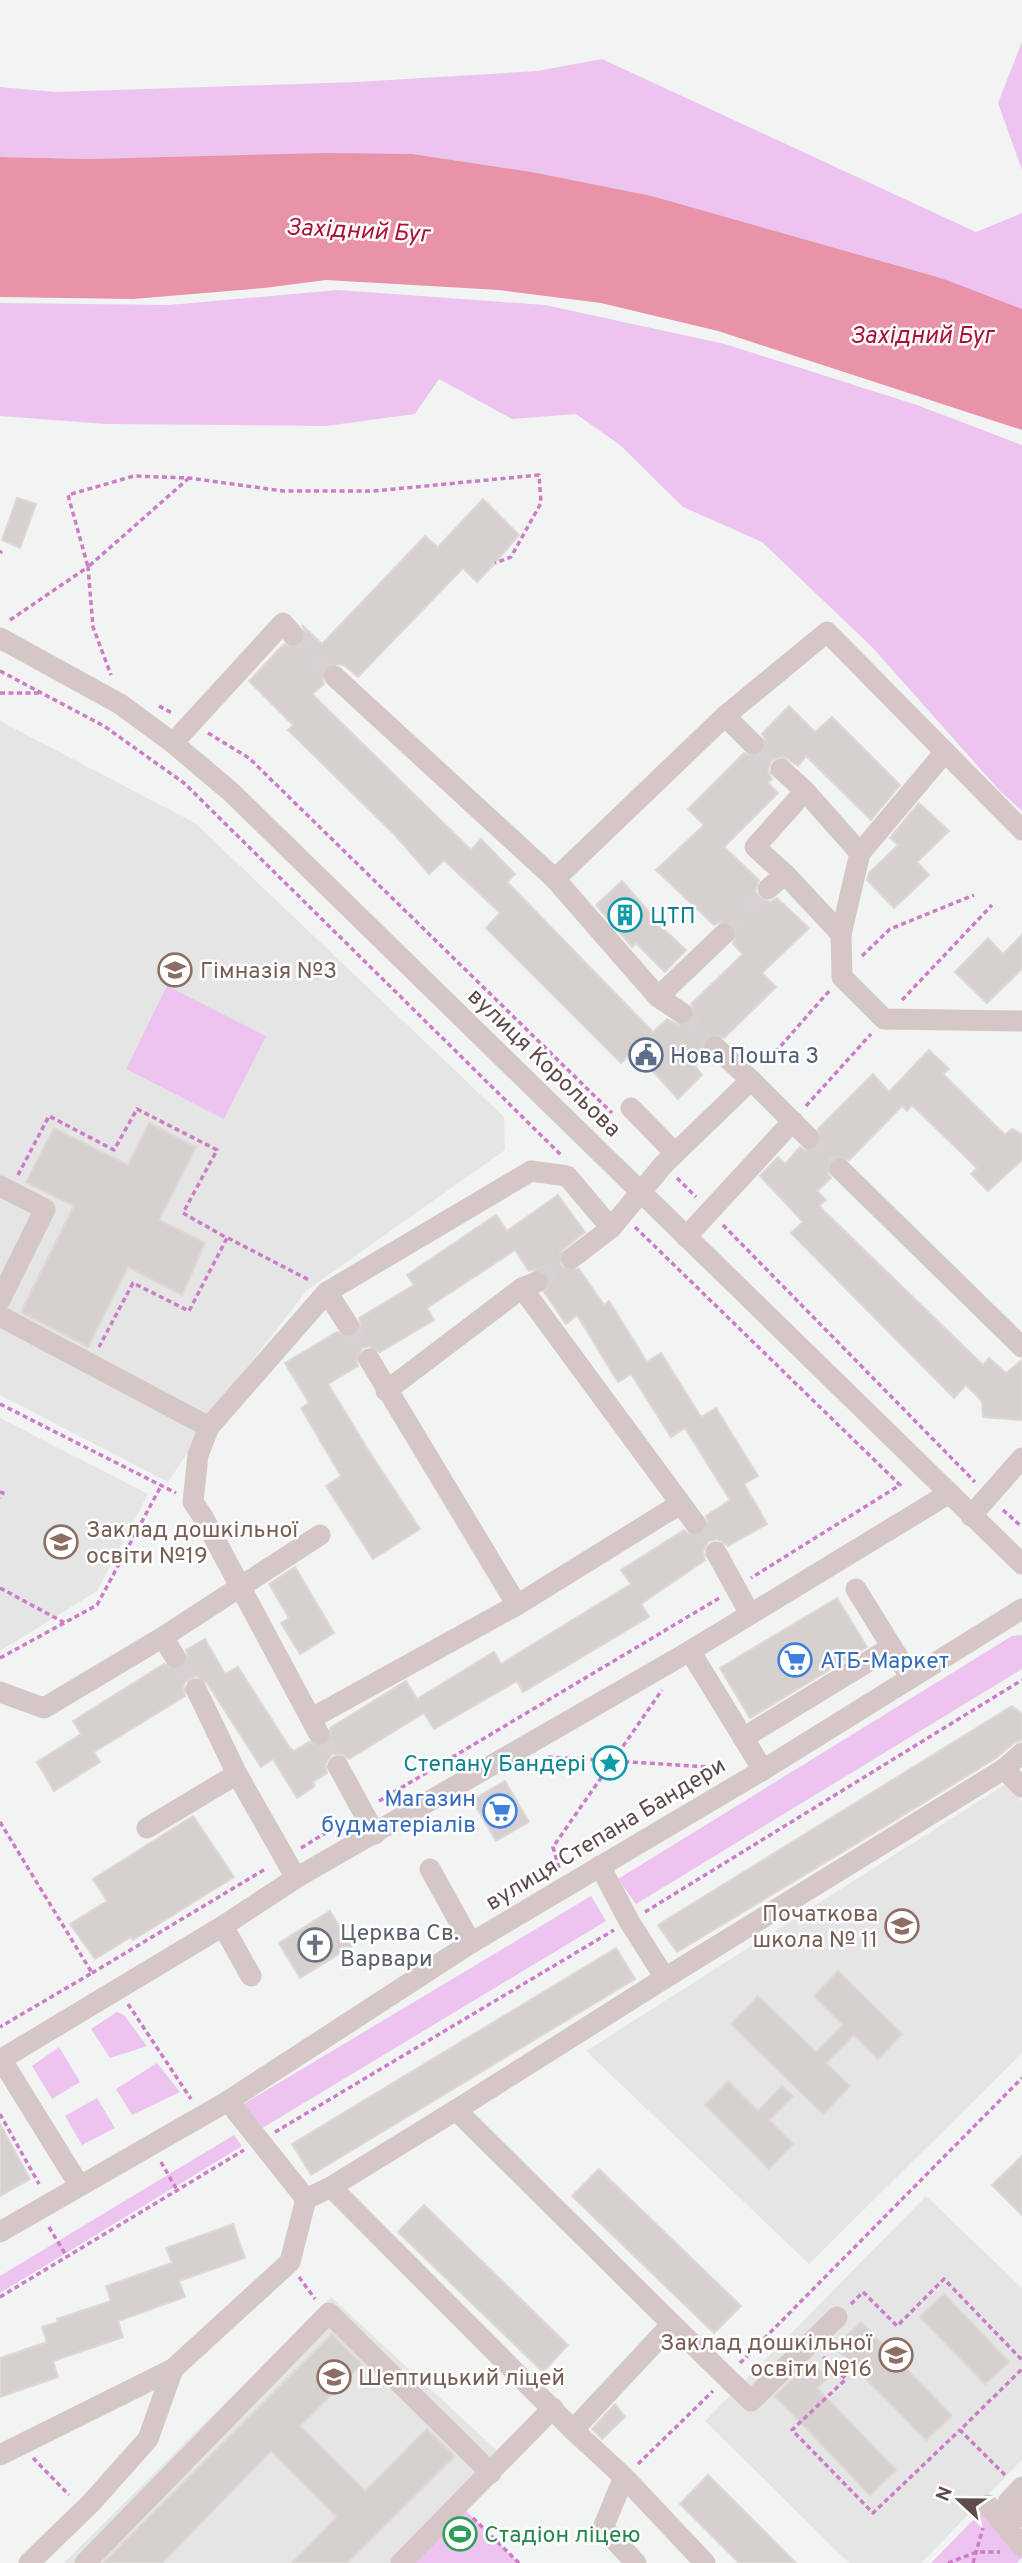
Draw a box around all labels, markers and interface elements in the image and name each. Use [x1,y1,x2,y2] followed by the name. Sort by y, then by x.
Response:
[286,213,432,251] water label: Західний Буг
[851,322,996,352] water label: Західний Буг
[606,896,644,934] building icon: ЦТП
[650,903,696,932] place label: ЦТП
[156,951,194,989] school or university icon: Гімназія №3
[200,958,337,987] place label: Гімназія №3
[460,983,626,1145] street label: вулиця Корольова
[627,1036,665,1074] public building icon: Нова Пошта 3
[670,1043,819,1072] place label: Нова Пошта 3
[86,1517,299,1572] place label: Заклад дошкільної освіти №19
[42,1523,80,1561] school or university icon: Заклад дошкільної освіти №19
[776,1641,814,1679] supermarket icon: АТБ-Маркет
[820,1648,949,1677] place label: АТБ-Маркет
[591,1744,629,1782] place icon: Степану Бандері
[403,1751,586,1780] place label: Степану Бандері
[481,1752,732,1918] street label: вулиця Степана Бандери
[321,1786,476,1841] place label: Магазин будматеріалів
[481,1792,519,1830] supermarket icon: Магазин будматеріалів
[752,1901,878,1956] place label: Початкова школа № 11
[883,1907,921,1945] school or university icon: Початкова школа № 11
[340,1920,459,1975] place label: Церква Св. Варвари
[296,1926,334,1964] church icon: Церква Св. Варвари
[660,2330,873,2385] place label: Заклад дошкільної освіти №16
[877,2336,915,2374] school or university icon: Заклад дошкільної освіти №16
[315,2358,353,2396] school or university icon: Шептицький ліцей
[358,2365,565,2394] place label: Шептицький ліцей
[924,2465,994,2535] north arrow
[931,2484,959,2505] text: N
[441,2515,479,2553] sports icon: Стадіон ліцею
[484,2522,641,2551] place label: Стадіон ліцею

